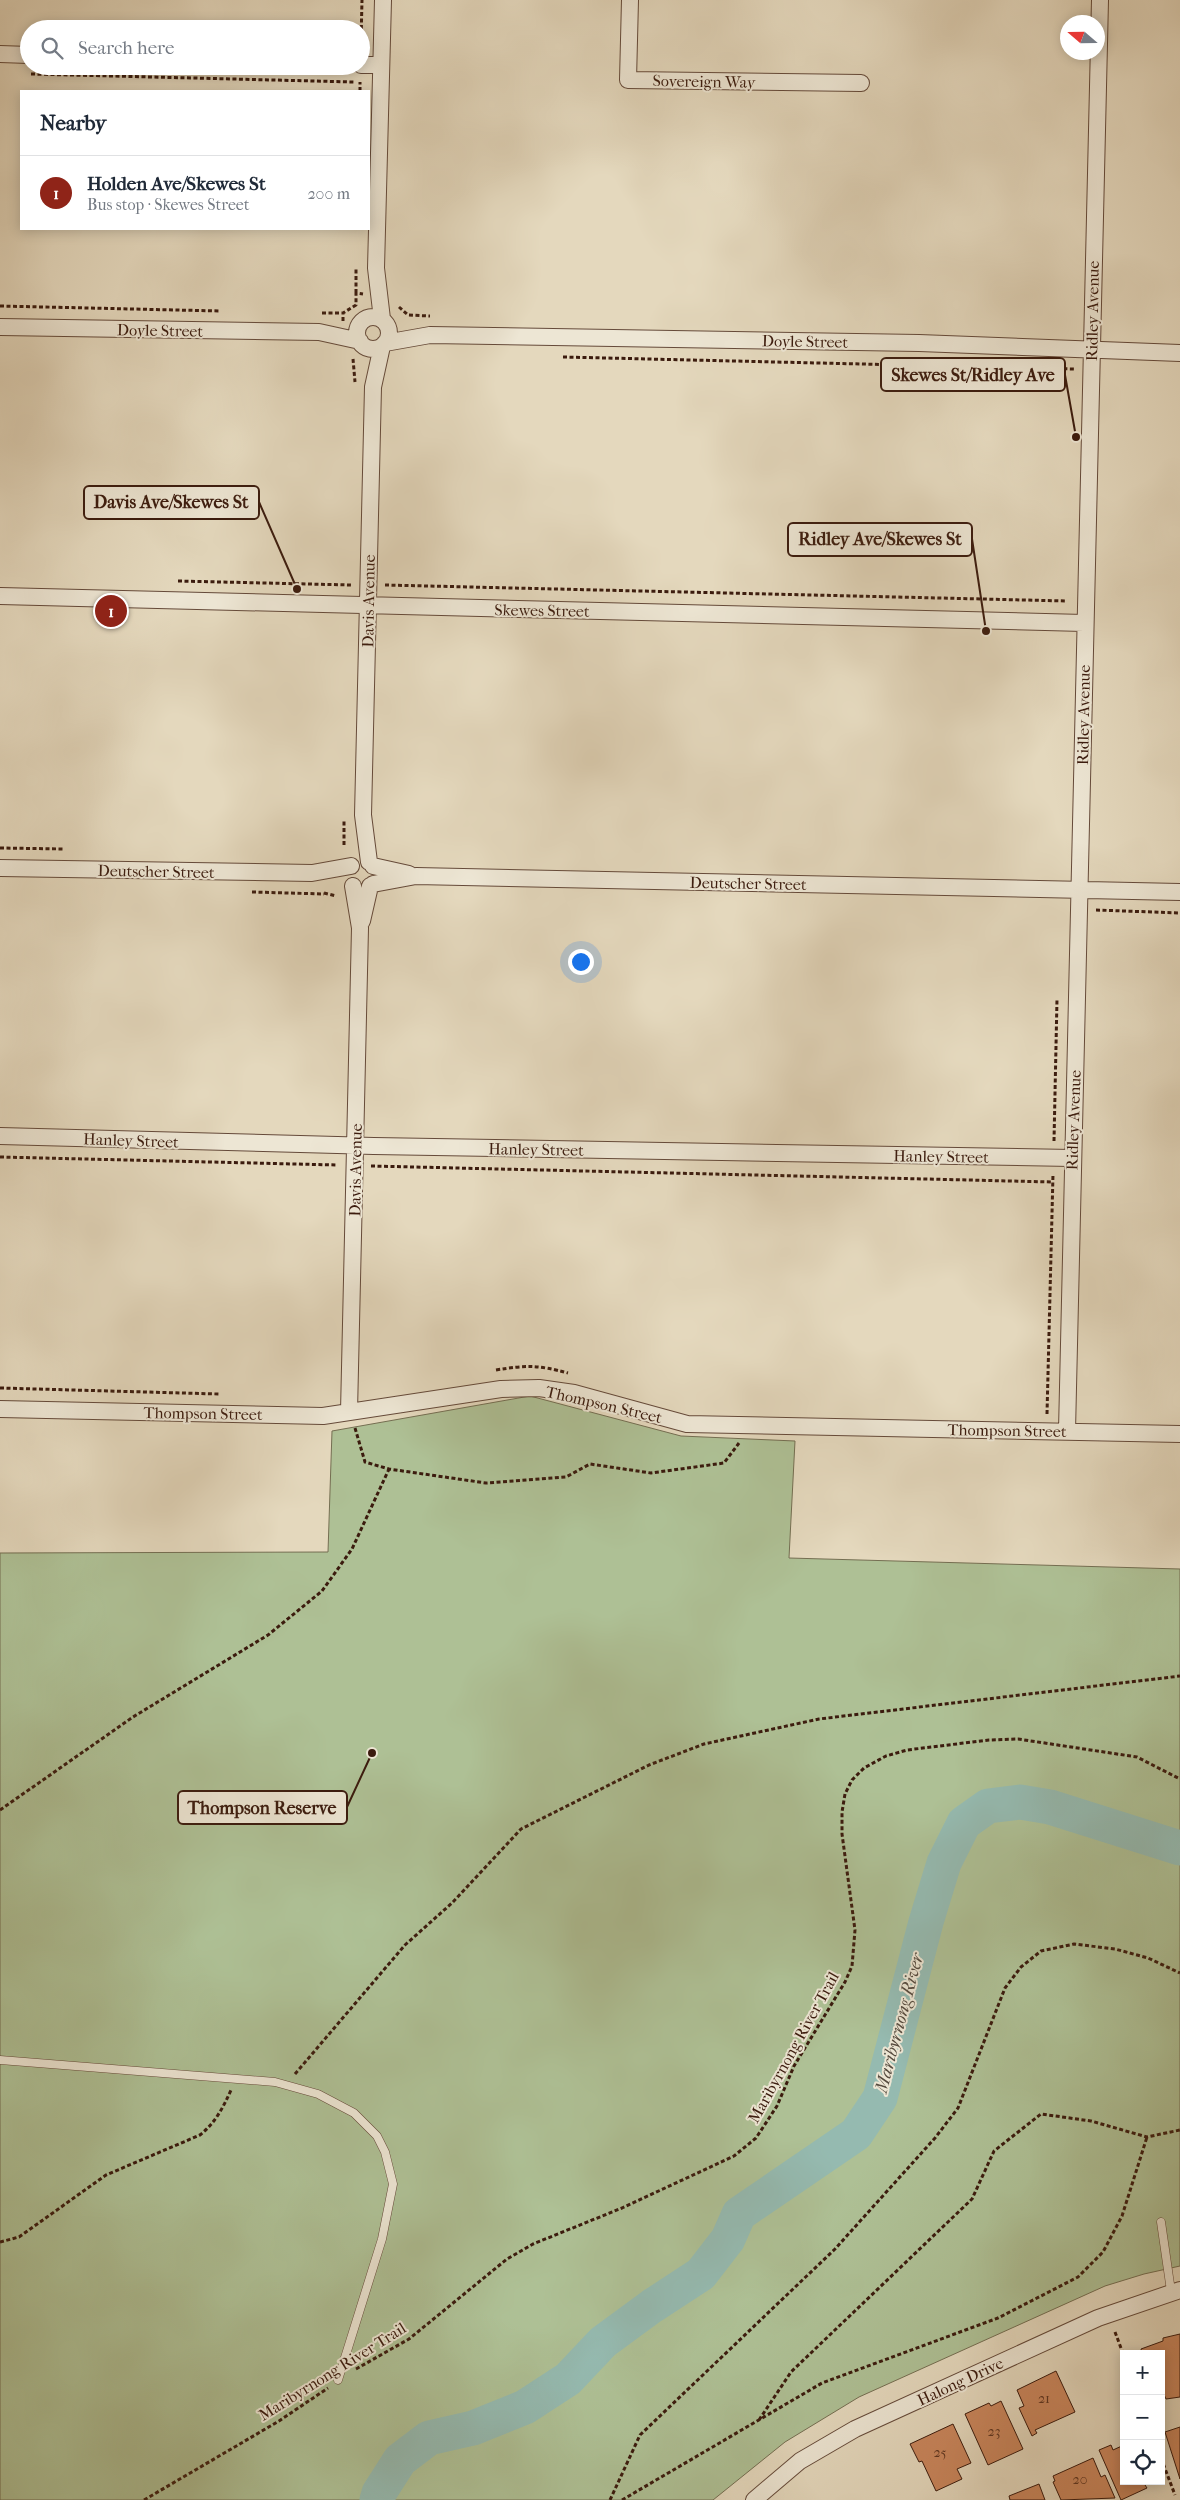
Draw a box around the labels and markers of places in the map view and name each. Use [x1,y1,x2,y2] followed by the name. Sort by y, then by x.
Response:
[881,358,1065,391] callout: Skewes St/Ridley Ave
[84,486,259,519] callout: Davis Ave/Skewes St
[788,523,972,556] callout: Ridley Ave/Skewes St
[95,592,127,630] pin: 1
[178,1791,347,1824] callout: Thompson Reserve

